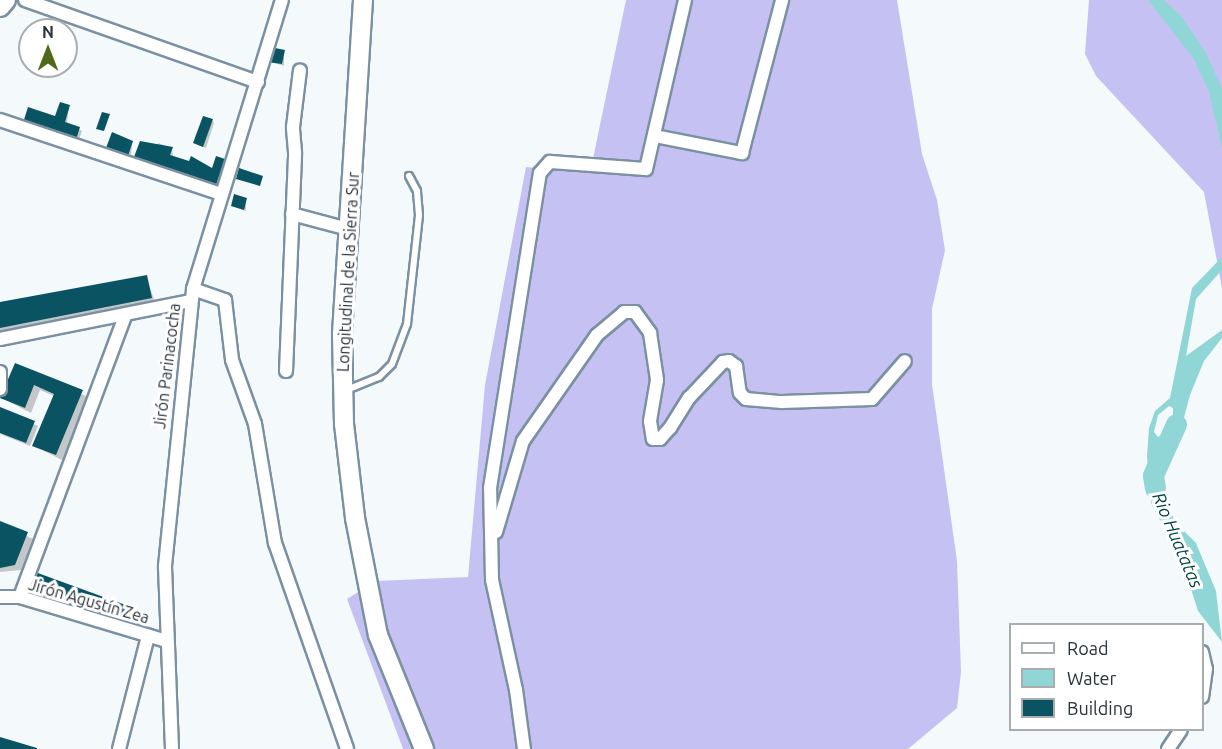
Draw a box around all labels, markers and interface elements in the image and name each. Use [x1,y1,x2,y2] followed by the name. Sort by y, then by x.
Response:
[18,18,78,78] north arrow
[42,23,54,41] text: N
[333,171,363,373] street label: Longitudinal de la Sierra Sur
[150,302,184,430] street label: Jirón Parinacocha
[1148,489,1208,591] water label: Rio Huatatas
[26,575,152,627] street label: Jirón Agustín Zea
[1009,623,1204,731] legend
[1067,638,1109,658] text: Road
[1067,668,1116,688] text: Water
[1067,698,1133,718] text: Building

